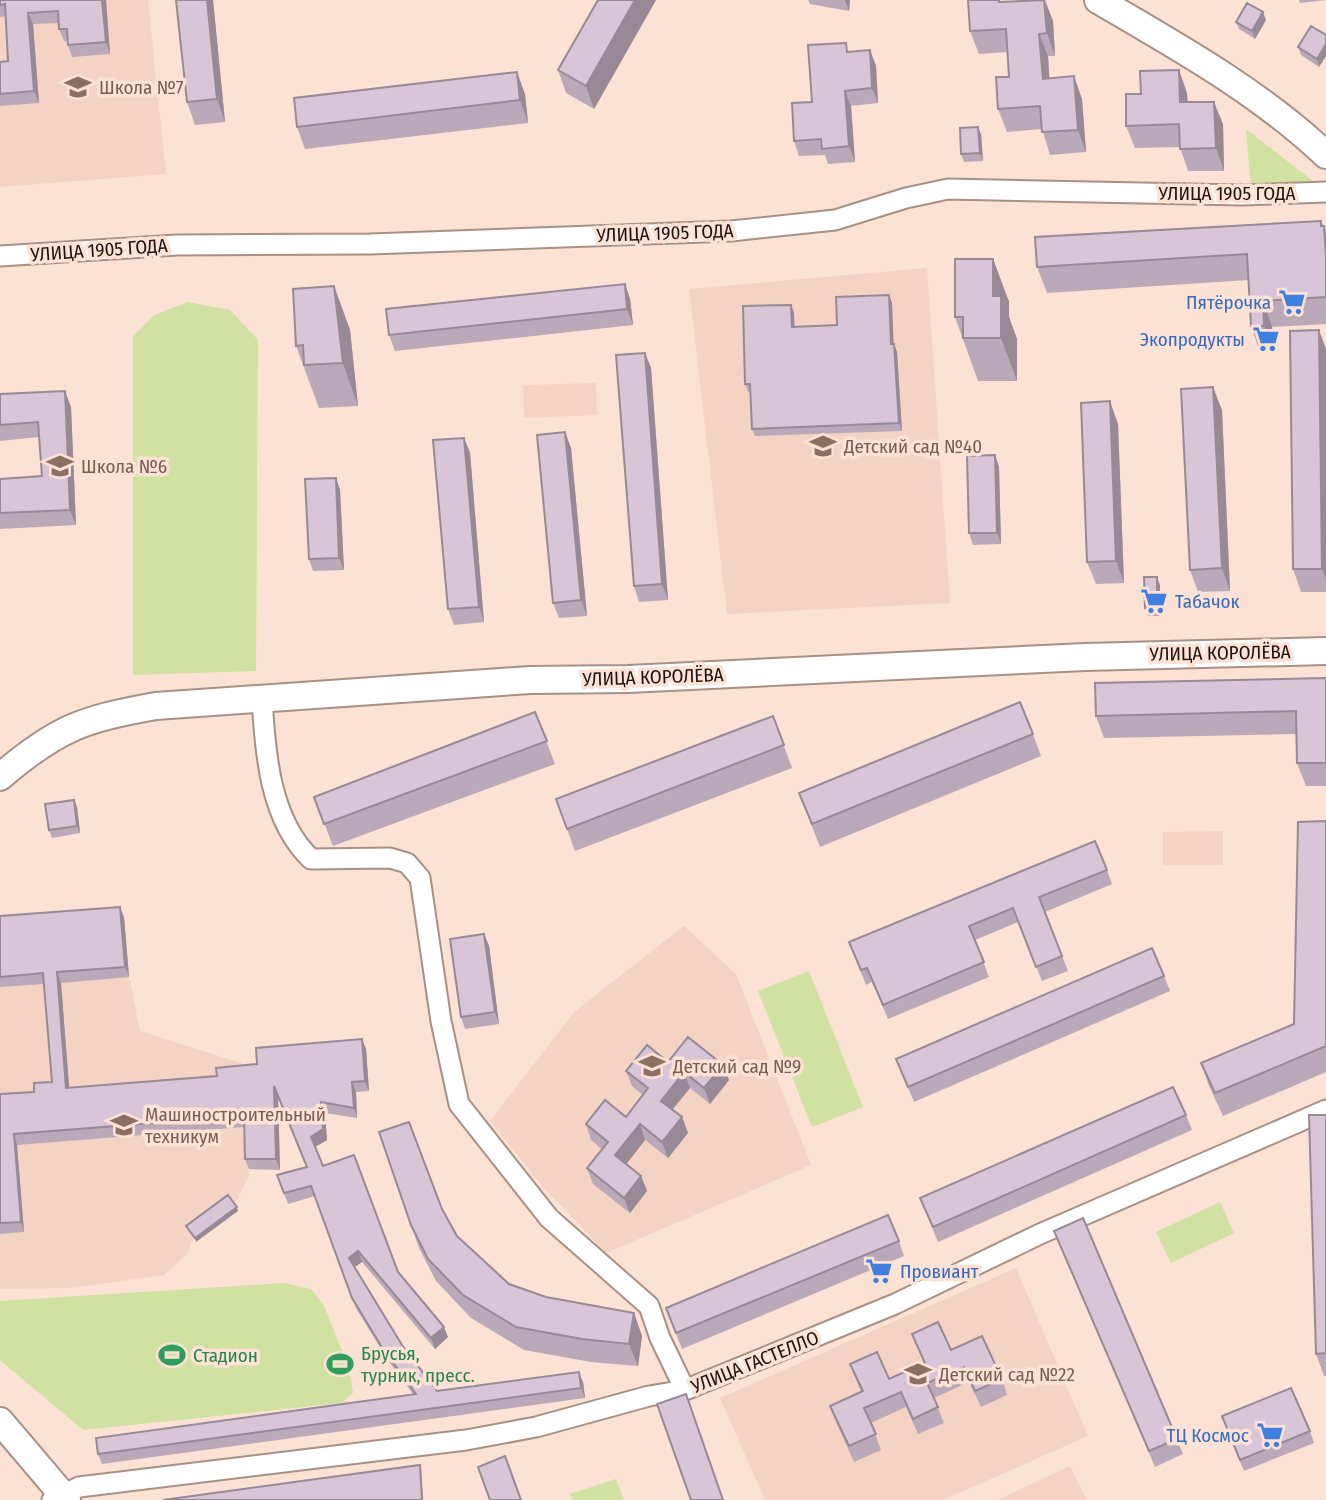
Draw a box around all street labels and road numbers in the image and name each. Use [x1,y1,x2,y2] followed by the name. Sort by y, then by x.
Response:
[1157,182,1296,205] street label: УЛИЦА 1905 ГОДА
[595,219,734,247] street label: УЛИЦА 1905 ГОДА
[29,234,168,266] street label: УЛИЦА 1905 ГОДА
[1148,640,1291,666] street label: УЛИЦА КОРОЛЁВА
[581,663,724,691] street label: УЛИЦА КОРОЛЁВА
[687,1326,822,1398] street label: УЛИЦА ГАСТЕЛЛО

